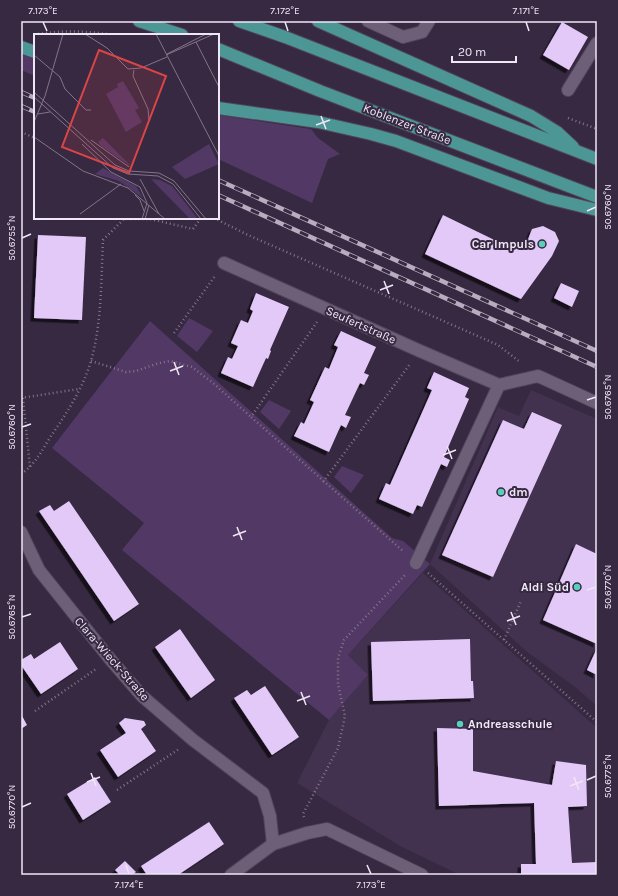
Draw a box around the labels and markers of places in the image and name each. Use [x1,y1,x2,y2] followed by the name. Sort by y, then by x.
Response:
[472,237,534,251] place label: Car Impuls
[537,239,547,249] marker: Car Impuls
[509,485,528,499] place label: dm
[496,487,506,497] marker: dm
[521,580,569,594] place label: Aldi Süd
[572,582,582,592] marker: Aldi Süd
[468,717,552,731] place label: Andreasschule
[455,719,465,729] marker: Andreasschule

